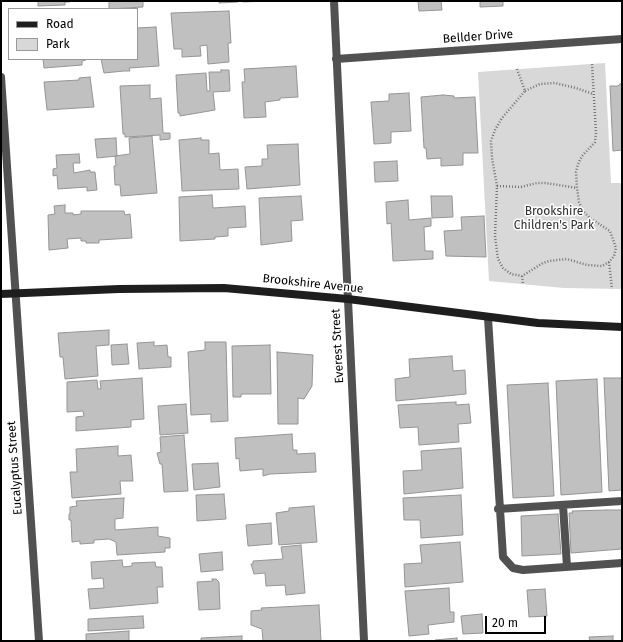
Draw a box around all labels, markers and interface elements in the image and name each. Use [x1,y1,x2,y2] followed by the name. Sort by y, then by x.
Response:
[8,8,138,60] legend
[46,17,74,31] text: Road
[442,27,514,47] street label: Bellder Drive
[46,37,70,51] text: Park
[514,205,594,233] park label: Brookshire Children's Park
[262,272,364,296] street label: Brookshire Avenue
[329,308,347,384] street label: Everest Street
[5,420,25,516] street label: Eucalyptus Street
[487,608,548,634] scale bar
[492,616,518,630] text: 20 m

